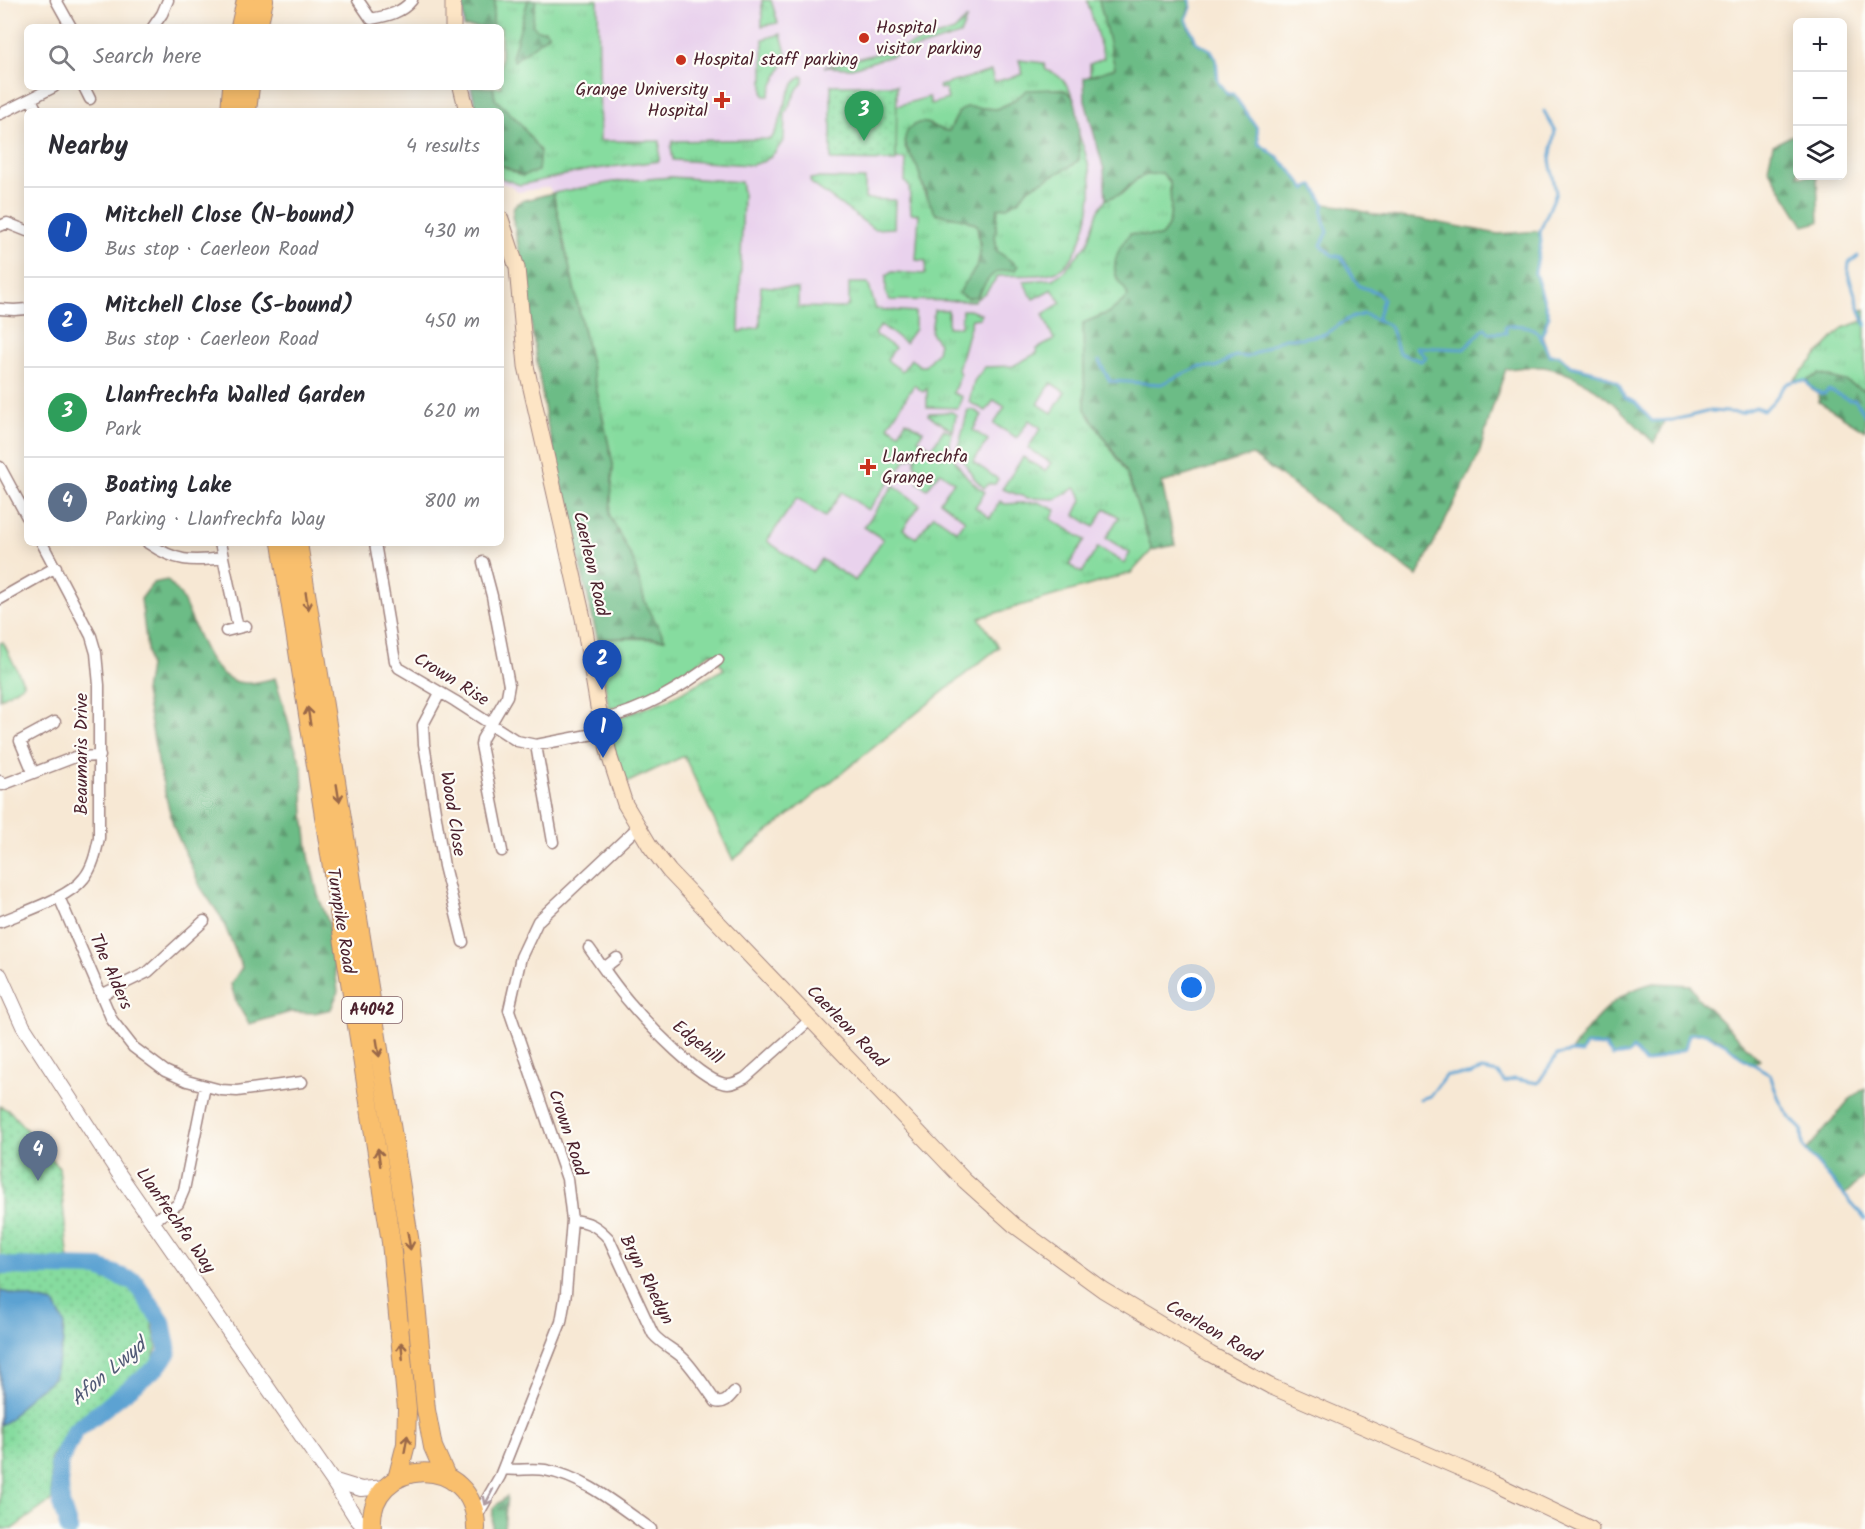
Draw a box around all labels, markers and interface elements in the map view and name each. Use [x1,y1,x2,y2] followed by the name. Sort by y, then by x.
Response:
[876,14,982,64] place label: Hospital visitor parking
[1793,18,1847,180] map controls
[1793,18,1847,72] button: +
[24,24,504,90] search box
[857,31,871,45] marker: Hospital visitor parking
[93,40,201,75] text: Search here
[45,41,78,74] icon: search
[693,46,859,75] place label: Hospital staff parking
[674,53,688,67] marker: Hospital staff parking
[1793,72,1847,126] button: −
[575,76,709,126] place label: Grange University Hospital
[713,91,731,109] marker: Grange University Hospital
[844,92,884,141] pin: 3
[48,126,128,168] text: Nearby
[1793,126,1847,180] button: layers
[406,131,480,163] text: 4 results
[105,199,355,234] text: Mitchell Close (N-bound)
[64,216,71,248] text: 1
[424,216,480,248] text: 430 m
[105,234,318,266] text: Bus stop · Caerleon Road
[105,289,354,324] text: Mitchell Close (S-bound)
[62,306,73,338] text: 2
[424,306,480,338] text: 450 m
[105,324,318,356] text: Bus stop · Caerleon Road
[105,379,365,414] text: Llanfrechfa Walled Garden
[62,396,73,428] text: 3
[423,396,480,428] text: 620 m
[105,414,141,446] text: Park
[882,443,968,493] place label: Llanfrechfa Grange
[859,458,877,476] marker: Llanfrechfa Grange
[105,469,232,504] text: Boating Lake
[62,486,73,518] text: 4
[424,486,480,518] text: 800 m
[105,504,325,536] text: Parking · Llanfrechfa Way
[564,509,616,620] street label: Caerleon Road
[302,590,313,610] one-way arrow
[582,640,622,690] pin: 2
[408,645,494,715] street label: Crown Rise
[68,693,97,815] street label: Beaumaris Drive
[303,707,314,726] one-way arrow
[584,708,622,758] pin: 1
[431,769,473,859] street label: Wood Close
[332,783,343,803] one-way arrow
[317,866,363,977] street label: Turnpike Road
[80,929,140,1015] street label: The Alders
[1177,973,1206,1002] your location
[798,978,894,1076] street label: Caerleon Road
[342,997,402,1023] road number: A4042
[665,1013,729,1073] street label: Edgehill
[373,1038,384,1058] one-way arrow
[539,1086,595,1181] street label: Crown Road
[18,1132,57,1181] pin: 4
[373,1148,384,1168] one-way arrow
[128,1162,223,1281] street label: Llanfrechfa Way
[404,1230,415,1250] one-way arrow
[611,1230,681,1330] street label: Bryn Rhedyn
[1159,1293,1267,1372] street label: Caerleon Road
[64,1328,158,1415] water label: Afon Lwyd
[397,1342,408,1361] one-way arrow
[400,1435,411,1455] one-way arrow
[483,1488,494,1506] one-way arrow

